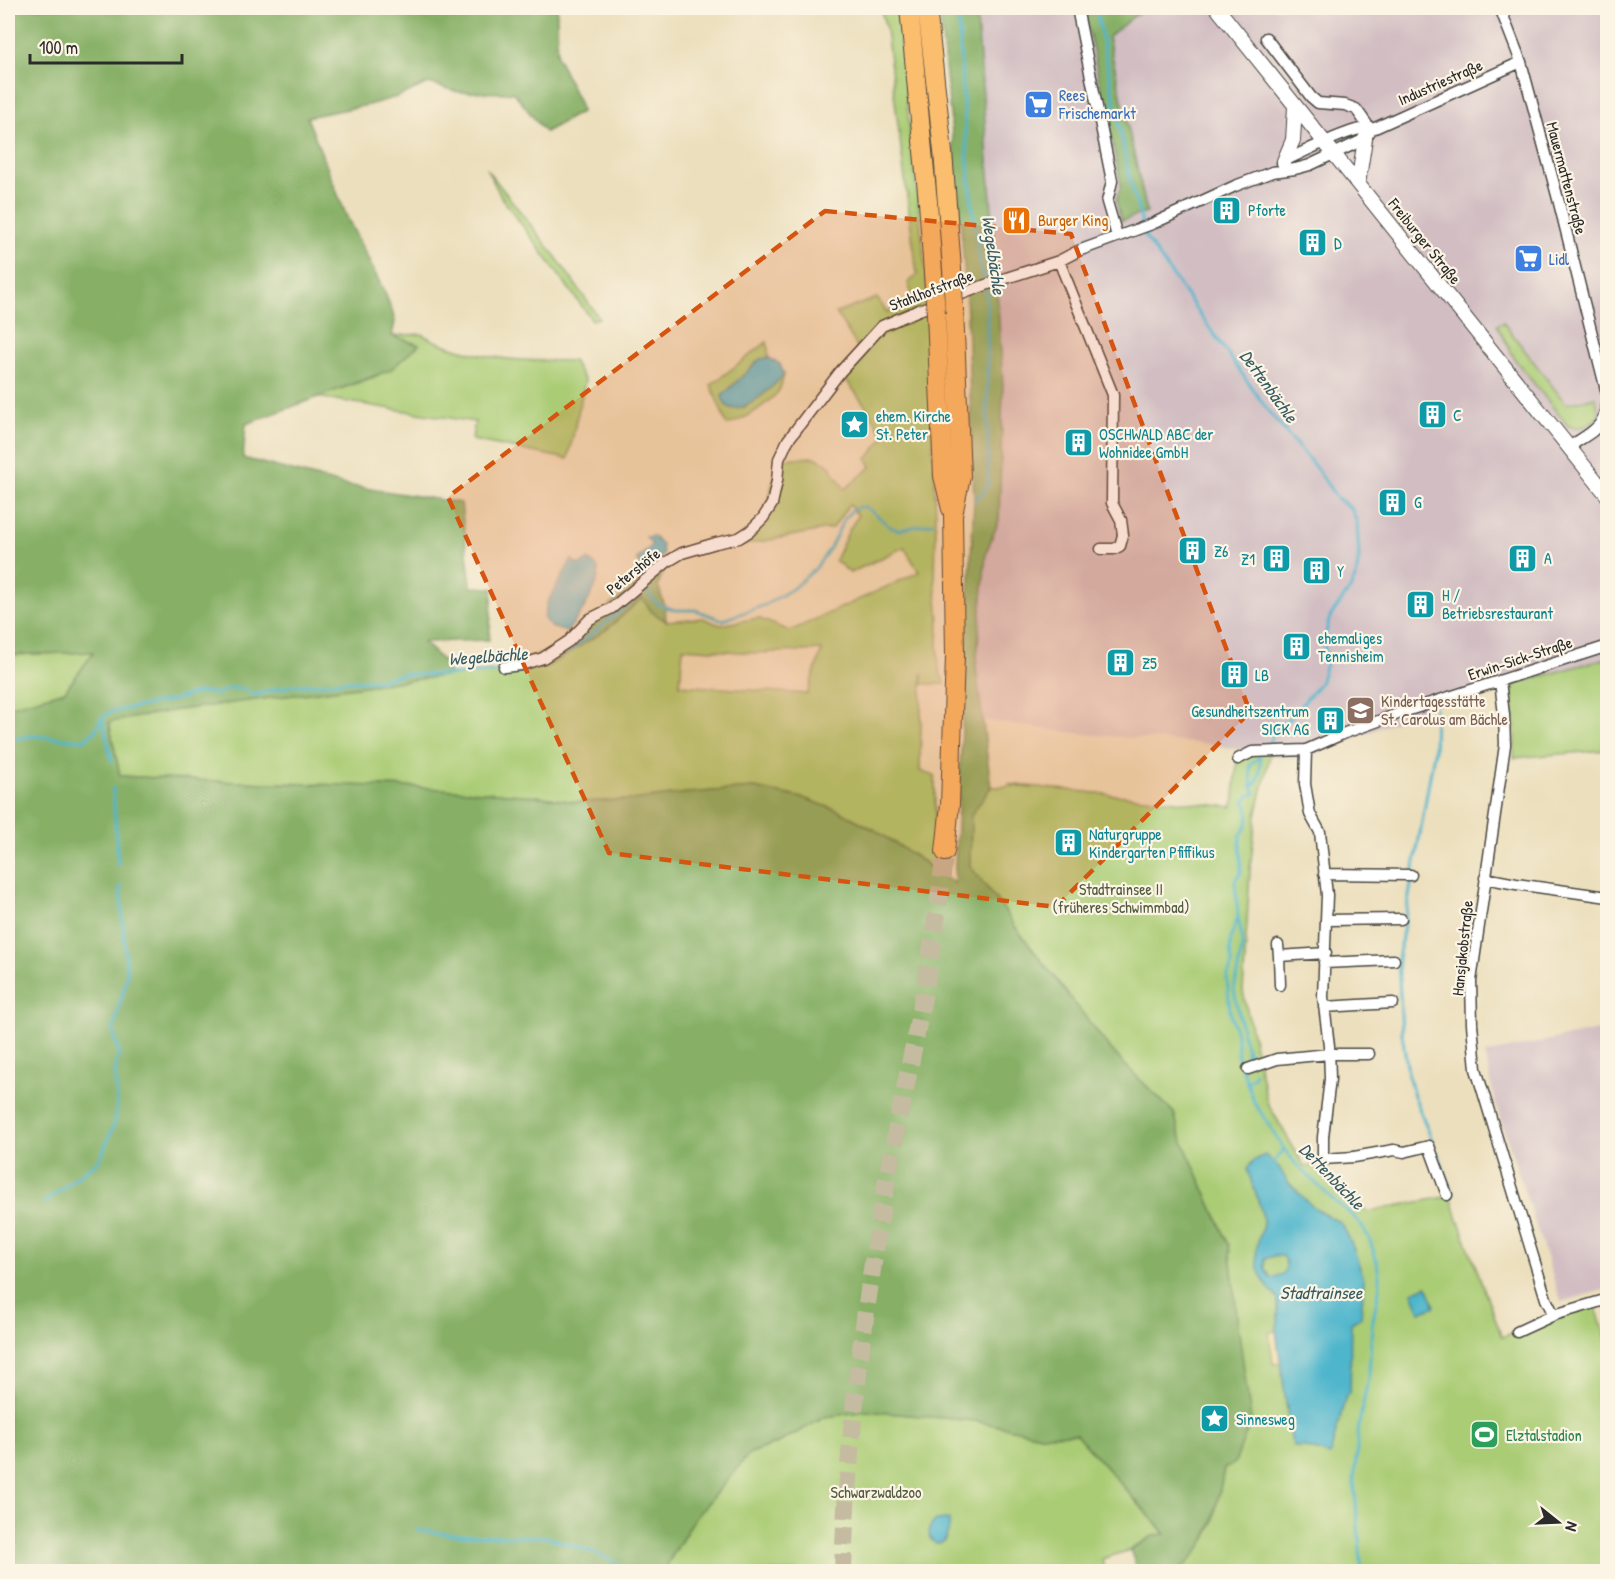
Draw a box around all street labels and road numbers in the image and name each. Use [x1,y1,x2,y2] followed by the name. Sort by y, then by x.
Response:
[1394,53,1486,110] street label: Industriestraße
[1541,119,1593,237] street label: Mauermattenstraße
[1383,193,1467,289] street label: Freiburger Straße
[886,264,977,316] street label: Stahlhofstraße
[601,542,665,600] street label: Petershöfe
[1465,631,1575,685] street label: Erwin-Sick-Straße
[1446,899,1478,997] street label: Hansjakobstraße

